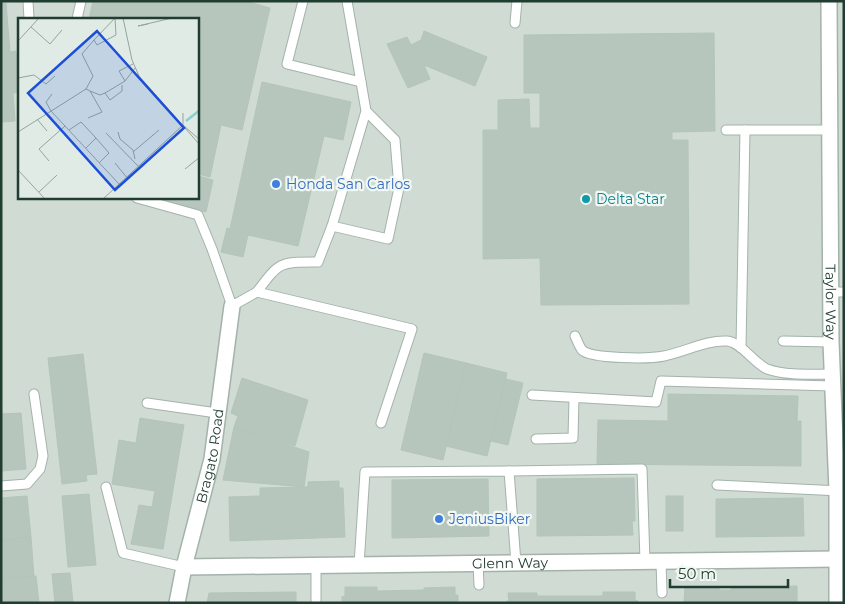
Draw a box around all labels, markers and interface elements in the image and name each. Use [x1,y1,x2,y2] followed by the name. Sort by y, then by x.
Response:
[18,18,199,199] inset map
[286,175,410,193] place label: Honda San Carlos
[270,178,282,190] marker: Honda San Carlos
[596,190,665,208] place label: Delta Star
[580,193,592,205] marker: Delta Star
[822,264,840,340] street label: Taylor Way
[192,407,228,505] street label: Bragato Road
[448,510,531,528] place label: JeniusBiker
[433,513,445,525] marker: JeniusBiker
[472,554,549,572] street label: Glenn Way
[670,556,788,588] scale bar
[678,564,716,583] text: 50 m

